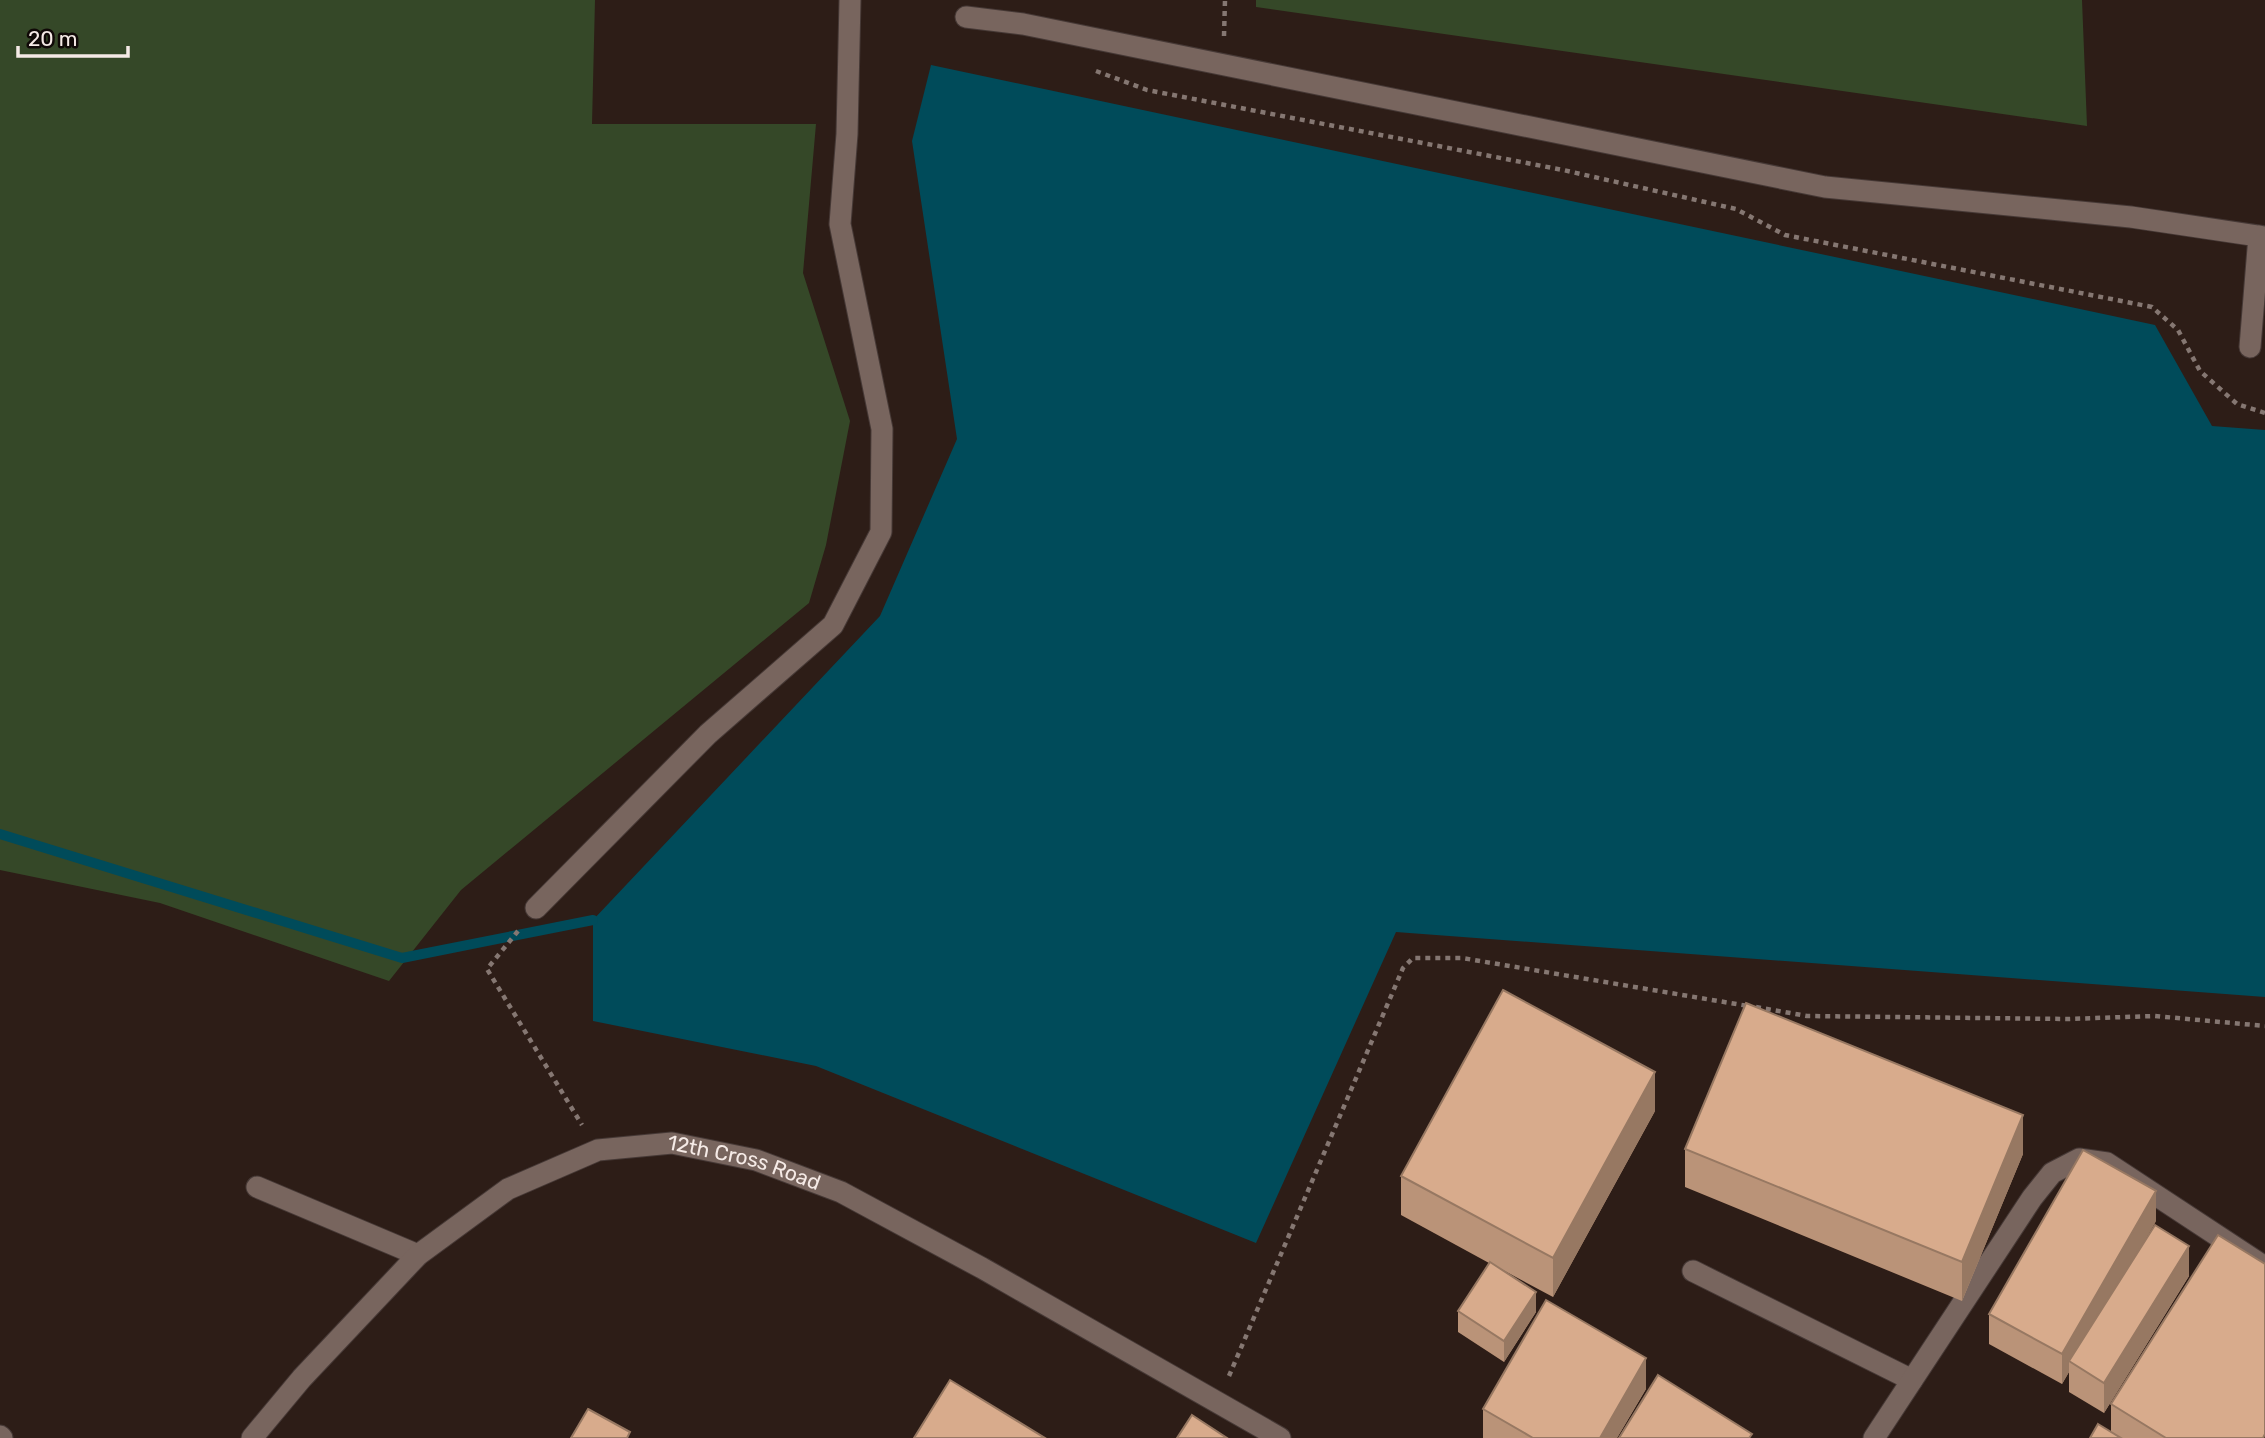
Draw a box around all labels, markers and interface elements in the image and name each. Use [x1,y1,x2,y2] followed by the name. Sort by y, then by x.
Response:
[18,14,128,58] scale bar
[28,26,77,51] text: 20 m
[666,1129,824,1195] street label: 12th Cross Road

